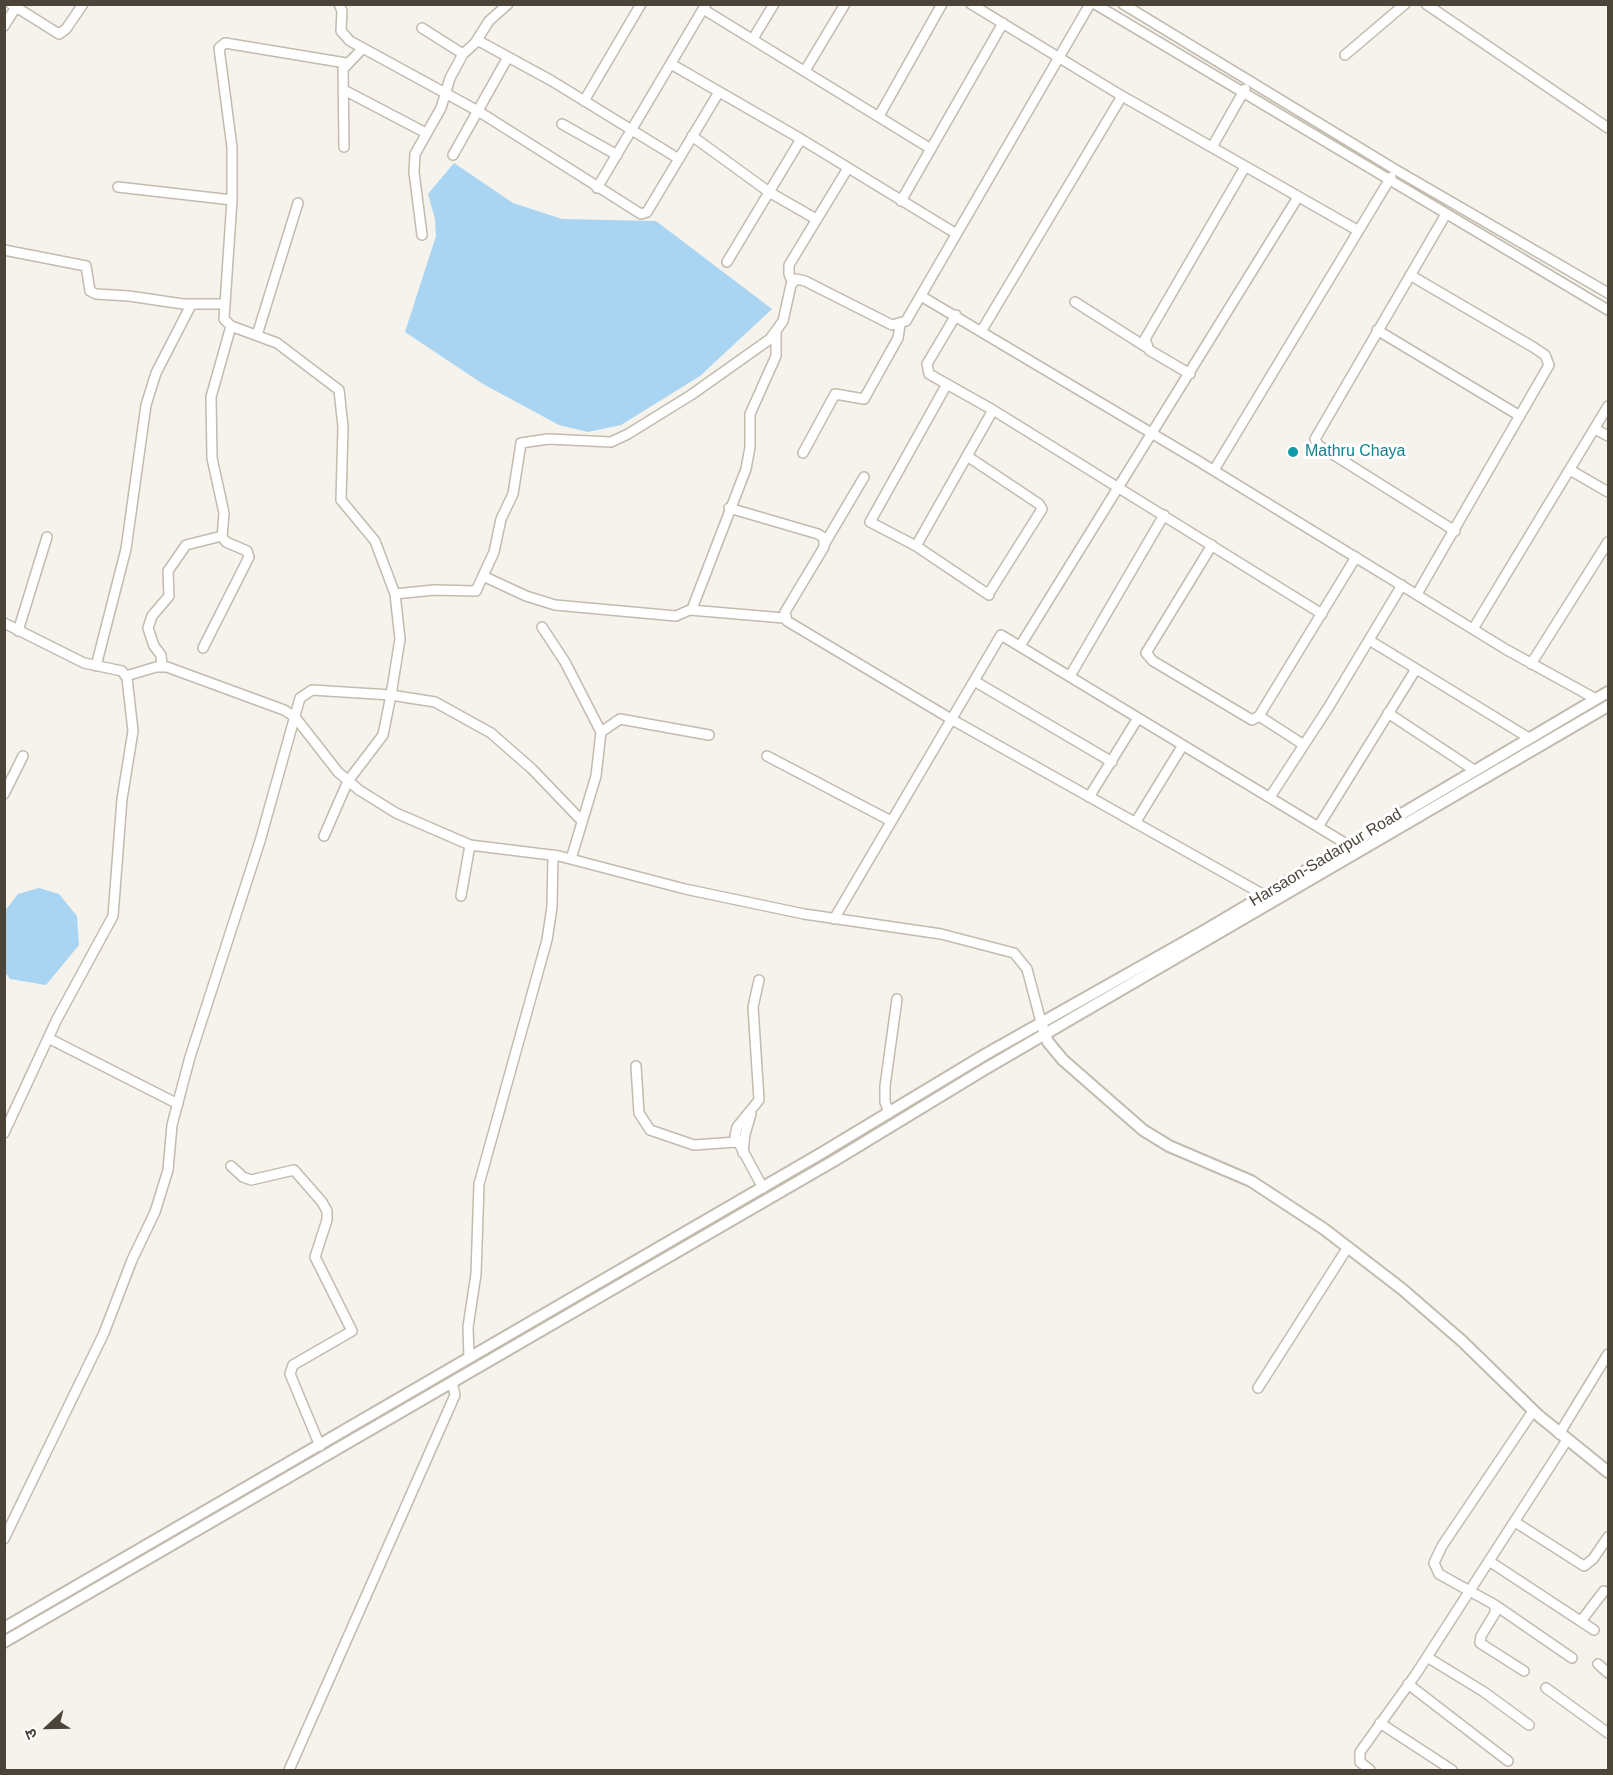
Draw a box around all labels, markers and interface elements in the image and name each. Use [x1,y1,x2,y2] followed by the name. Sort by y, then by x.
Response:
[1305,442,1405,462] place label: Mathru Chaya
[1286,445,1300,459] marker: Mathru Chaya
[1246,805,1406,911] street label: Harsaon-Sadarpur Road
[18,1697,78,1757] north arrow
[21,1726,40,1741] text: उ

